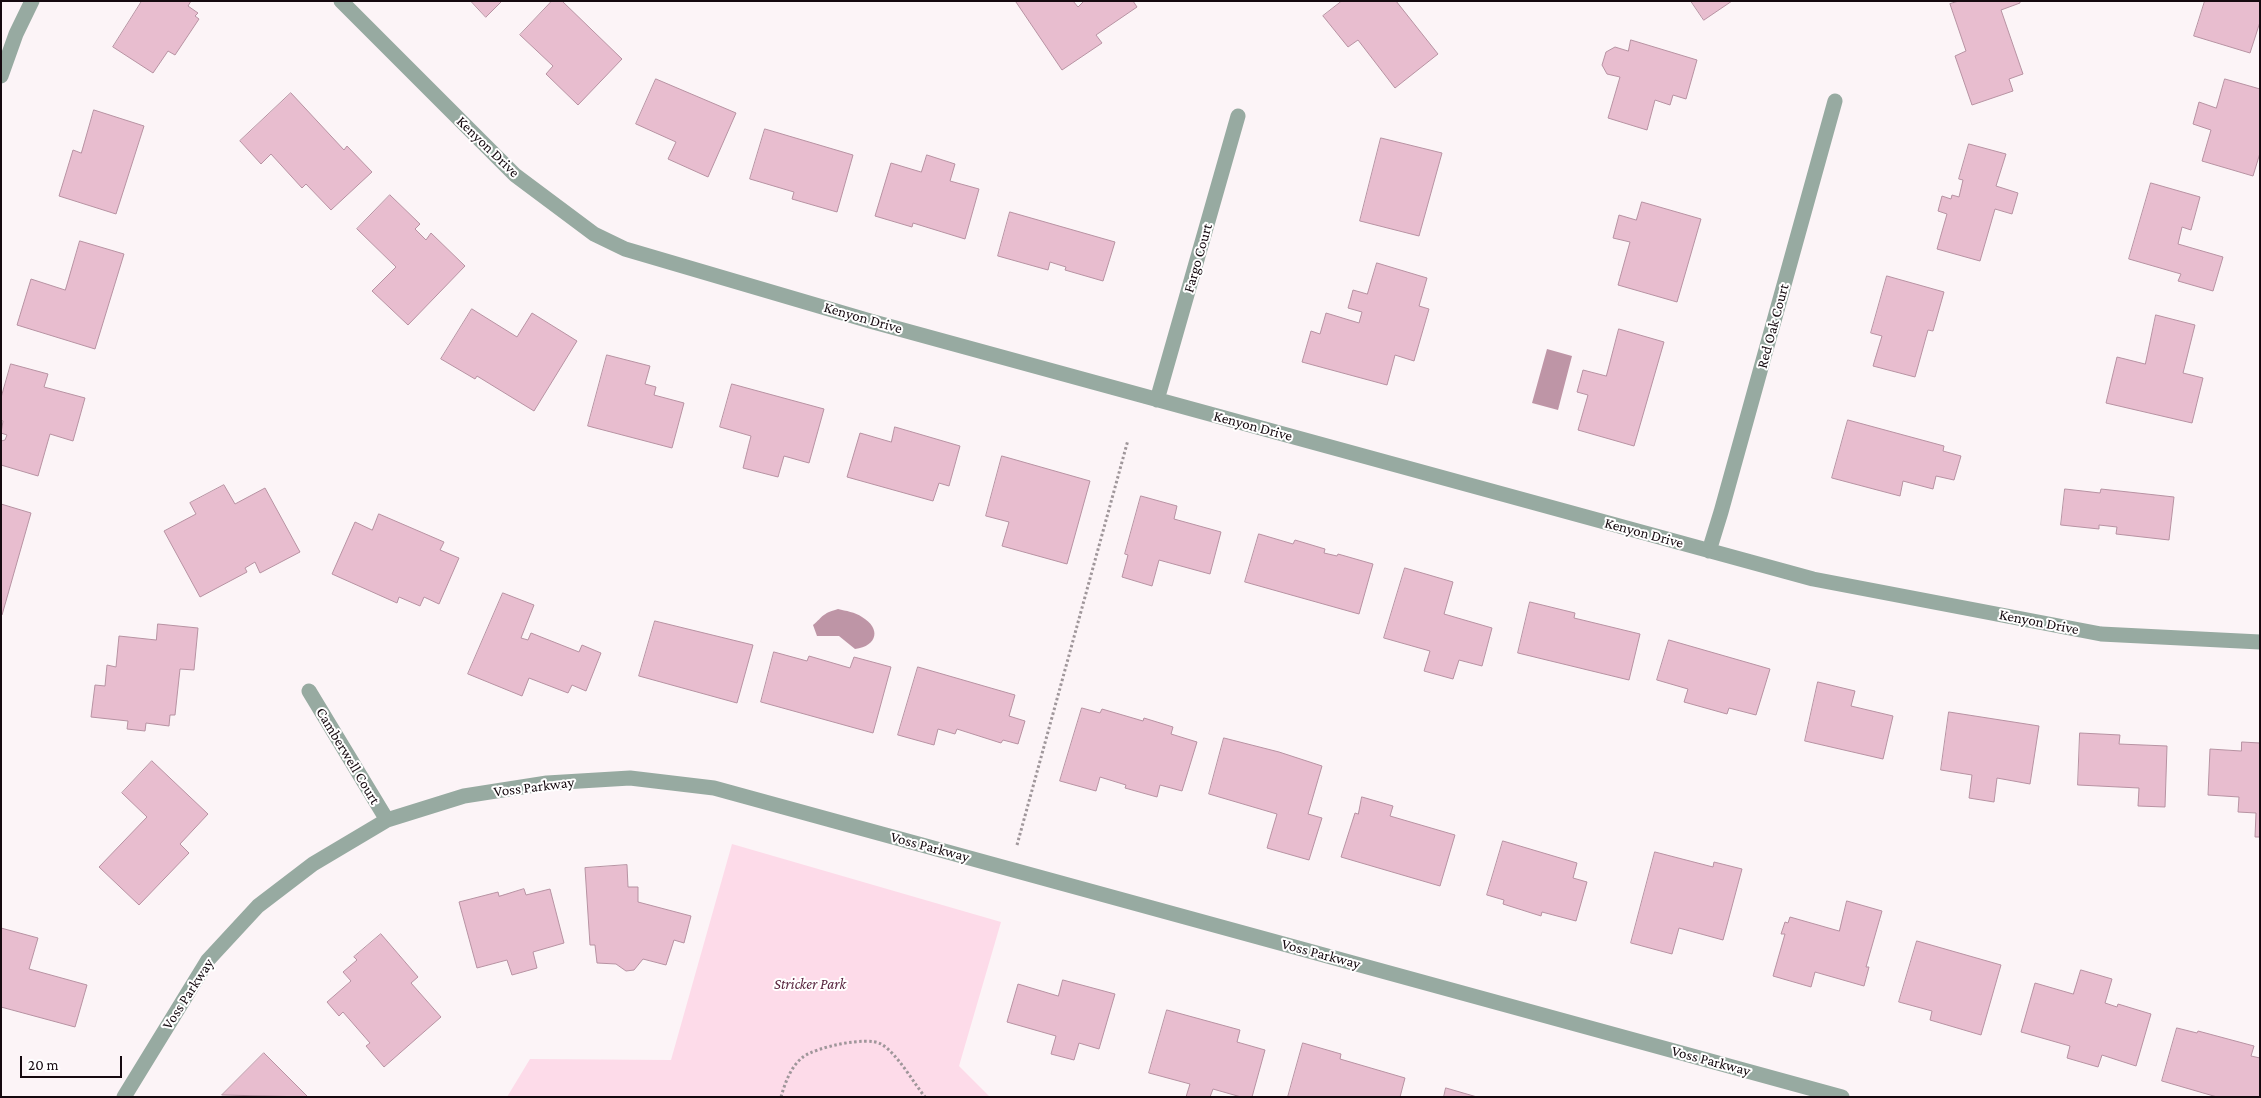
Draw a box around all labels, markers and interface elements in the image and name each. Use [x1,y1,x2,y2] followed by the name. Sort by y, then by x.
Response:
[453,112,523,182] street label: Kenyon Drive
[1180,221,1216,295] street label: Fargo Court
[1753,282,1793,370] street label: Red Oak Court
[822,298,904,338] street label: Kenyon Drive
[1212,407,1294,445] street label: Kenyon Drive
[1603,514,1685,552] street label: Kenyon Drive
[1998,605,2080,639] street label: Kenyon Drive
[312,704,384,808] street label: Camberwell Court
[493,773,575,801] street label: Voss Parkway
[889,828,971,866] street label: Voss Parkway
[1280,935,1362,973] street label: Voss Parkway
[158,955,218,1033] street label: Voss Parkway
[774,975,846,993] park label: Stricker Park
[1670,1042,1752,1080] street label: Voss Parkway
[22,1046,125,1078] scale bar
[28,1057,59,1073] text: 20 m

